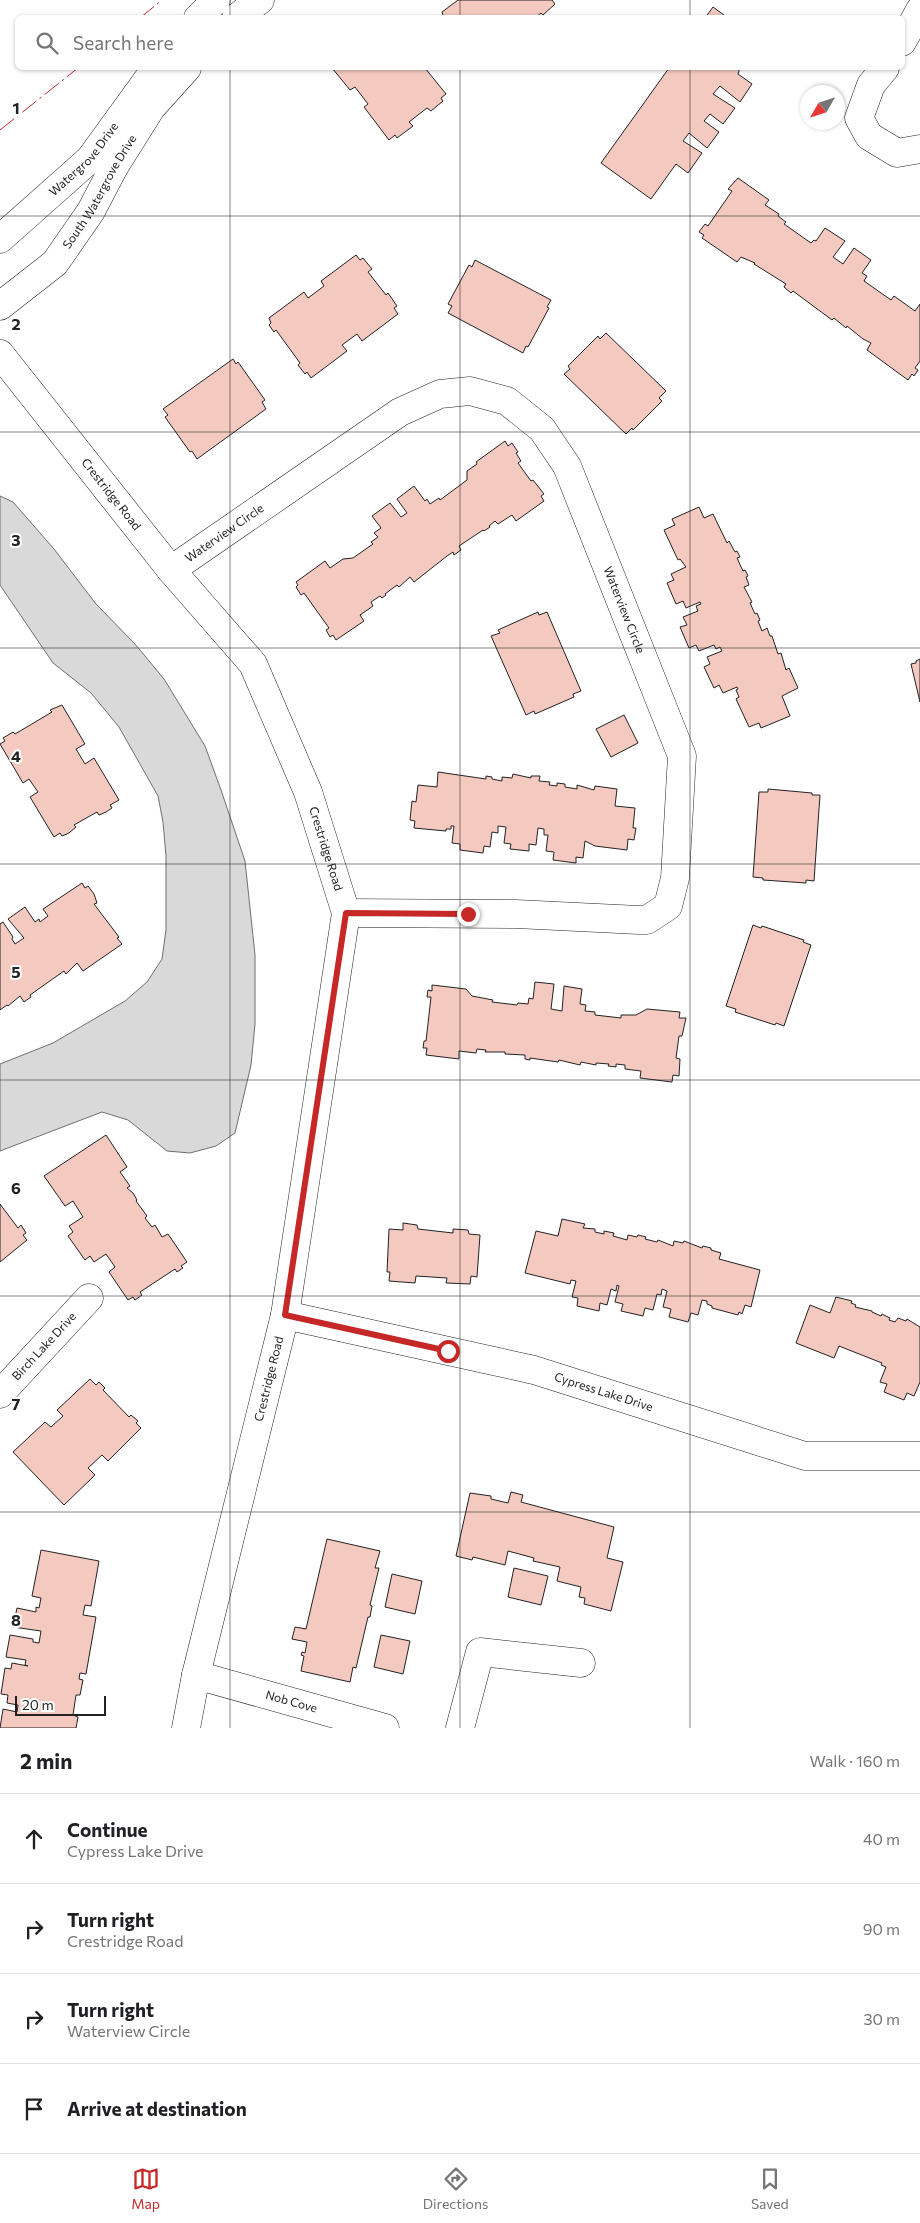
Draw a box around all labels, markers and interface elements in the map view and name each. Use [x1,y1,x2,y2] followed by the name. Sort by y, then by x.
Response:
[15,15,905,70] search box
[33,29,61,57] icon: search
[73,31,173,54] text: Search here
[800,85,845,130] north arrow
[12,98,20,117] text: 1
[46,119,120,198] street label: Watergrove Drive
[59,132,139,251] street label: South Watergrove Drive
[11,314,21,333] text: 2
[79,455,145,532] street label: Crestridge Road
[182,500,266,564] street label: Waterview Circle
[11,530,21,549] text: 3
[601,564,649,655] street label: Waterview Circle
[11,746,21,765] text: 4
[307,805,347,892] street label: Crestridge Road
[457,903,480,926] route end
[11,962,21,981] text: 5
[11,1178,21,1197] text: 6
[9,1309,78,1383] street label: Birch Lake Drive
[251,1335,285,1423] street label: Crestridge Road
[437,1340,460,1363] route start
[553,1369,655,1413] street label: Cypress Lake Drive
[12,1394,21,1413] text: 7
[11,1610,21,1629] text: 8
[264,1687,319,1715] street label: Nob Cove
[15,1693,106,1716] scale bar
[22,1696,54,1713] text: 20 m
[20,1748,72,1773] text: 2 min
[810,1751,900,1770] text: Walk · 160 m
[67,1818,147,1841] text: Continue
[20,1825,48,1853] icon: ahead
[863,1829,900,1848] text: 40 m
[67,1841,204,1860] text: Cypress Lake Drive
[67,1908,154,1931] text: Turn right
[20,1915,48,1943] icon: right
[863,1919,900,1938] text: 90 m
[67,1931,183,1950] text: Crestridge Road
[67,1998,154,2021] text: Turn right
[20,2005,48,2033] icon: right
[863,2009,900,2028] text: 30 m
[67,2021,190,2040] text: Waterview Circle
[20,2095,48,2123] icon: arrive
[67,2097,247,2120] text: Arrive at destination
[131,2165,160,2212] tab: Map
[423,2165,488,2212] tab: Directions
[751,2165,789,2212] tab: Saved

